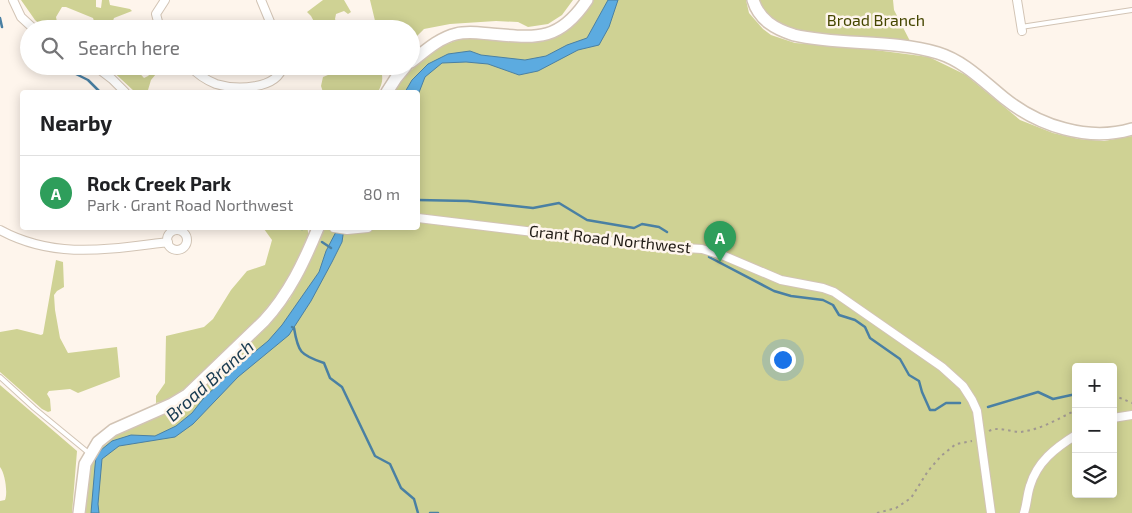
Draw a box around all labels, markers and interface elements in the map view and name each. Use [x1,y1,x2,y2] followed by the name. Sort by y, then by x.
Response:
[827,10,925,29] park label: Broad Branch
[20,20,420,75] search box
[38,34,66,62] icon: search
[78,36,180,59] text: Search here
[40,110,112,135] text: Nearby
[87,172,231,195] text: Rock Creek Park
[51,184,61,203] text: A
[363,184,400,203] text: 80 m
[87,195,293,214] text: Park · Grant Road Northwest
[528,221,692,256] street label: Grant Road Northwest
[704,221,736,262] pin: A
[161,335,258,426] water label: Broad Branch
[770,347,796,373] your location
[1072,363,1117,498] map controls
[1072,363,1117,408] button: +
[1072,408,1117,453] button: −
[1072,453,1117,498] button: layers

